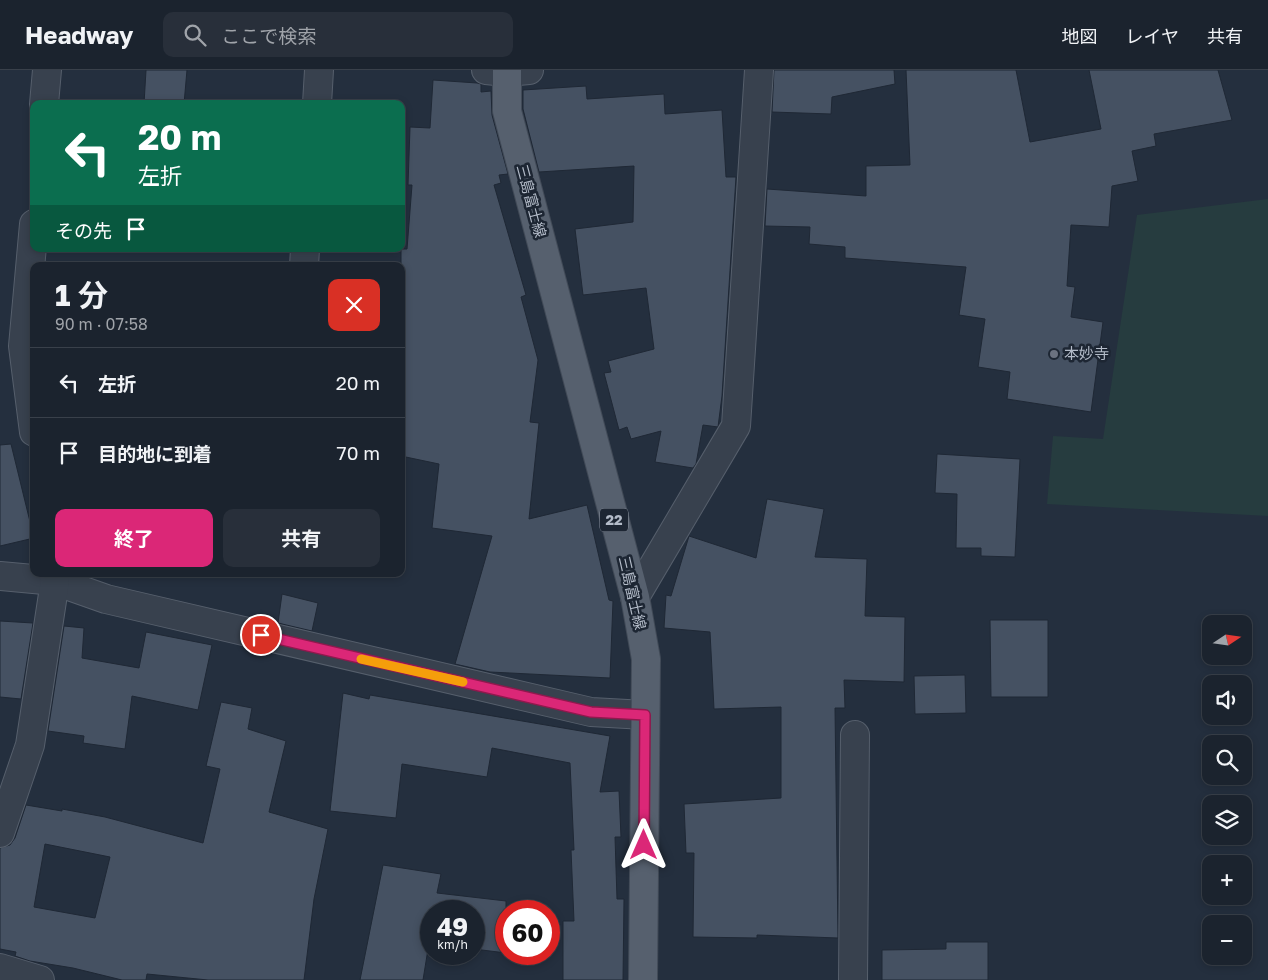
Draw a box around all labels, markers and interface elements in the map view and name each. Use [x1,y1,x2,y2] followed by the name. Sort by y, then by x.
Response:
[163,12,513,57] search box
[25,20,133,49] text: Headway
[181,21,209,49] icon: search
[221,24,316,47] text: ここで検索
[1062,25,1098,47] text: 地図
[1126,25,1179,47] text: レイヤ
[1207,25,1243,47] text: 共有
[138,116,221,158] text: 20 m
[55,120,120,185] icon: left
[138,162,182,189] text: 左折
[514,162,550,239] street label: 三島富士線
[122,215,150,243] icon: arrive
[55,219,112,242] text: その先
[55,277,108,313] text: 1 分
[328,279,380,331] button: close
[55,314,148,334] text: 90 m · 07:58
[1064,344,1109,362] place label: 本妙寺
[1048,348,1060,360] marker: 本妙寺
[55,369,83,397] icon: left
[336,371,380,394] text: 20 m
[98,372,136,395] text: 左折
[55,439,83,467] icon: arrive
[337,441,380,464] text: 70 m
[98,442,212,465] text: 目的地に到着
[600,508,628,532] road number: 22
[55,509,213,567] button: 終了
[223,509,380,567] button: 共有
[616,554,650,631] street label: 三島富士線
[240,614,282,656] pin
[1202,615,1252,665] north arrow
[1202,615,1252,965] map controls
[247,621,275,649] icon: arrive
[1202,675,1252,725] button: sound
[1202,735,1252,785] button: search
[1202,795,1252,845] button: layers
[617,818,669,870] position arrow
[1202,855,1252,905] button: +
[495,900,560,965] speed limit sign: 60
[437,911,468,942] text: 49
[1202,915,1252,965] button: −
[437,937,468,952] text: km/h

